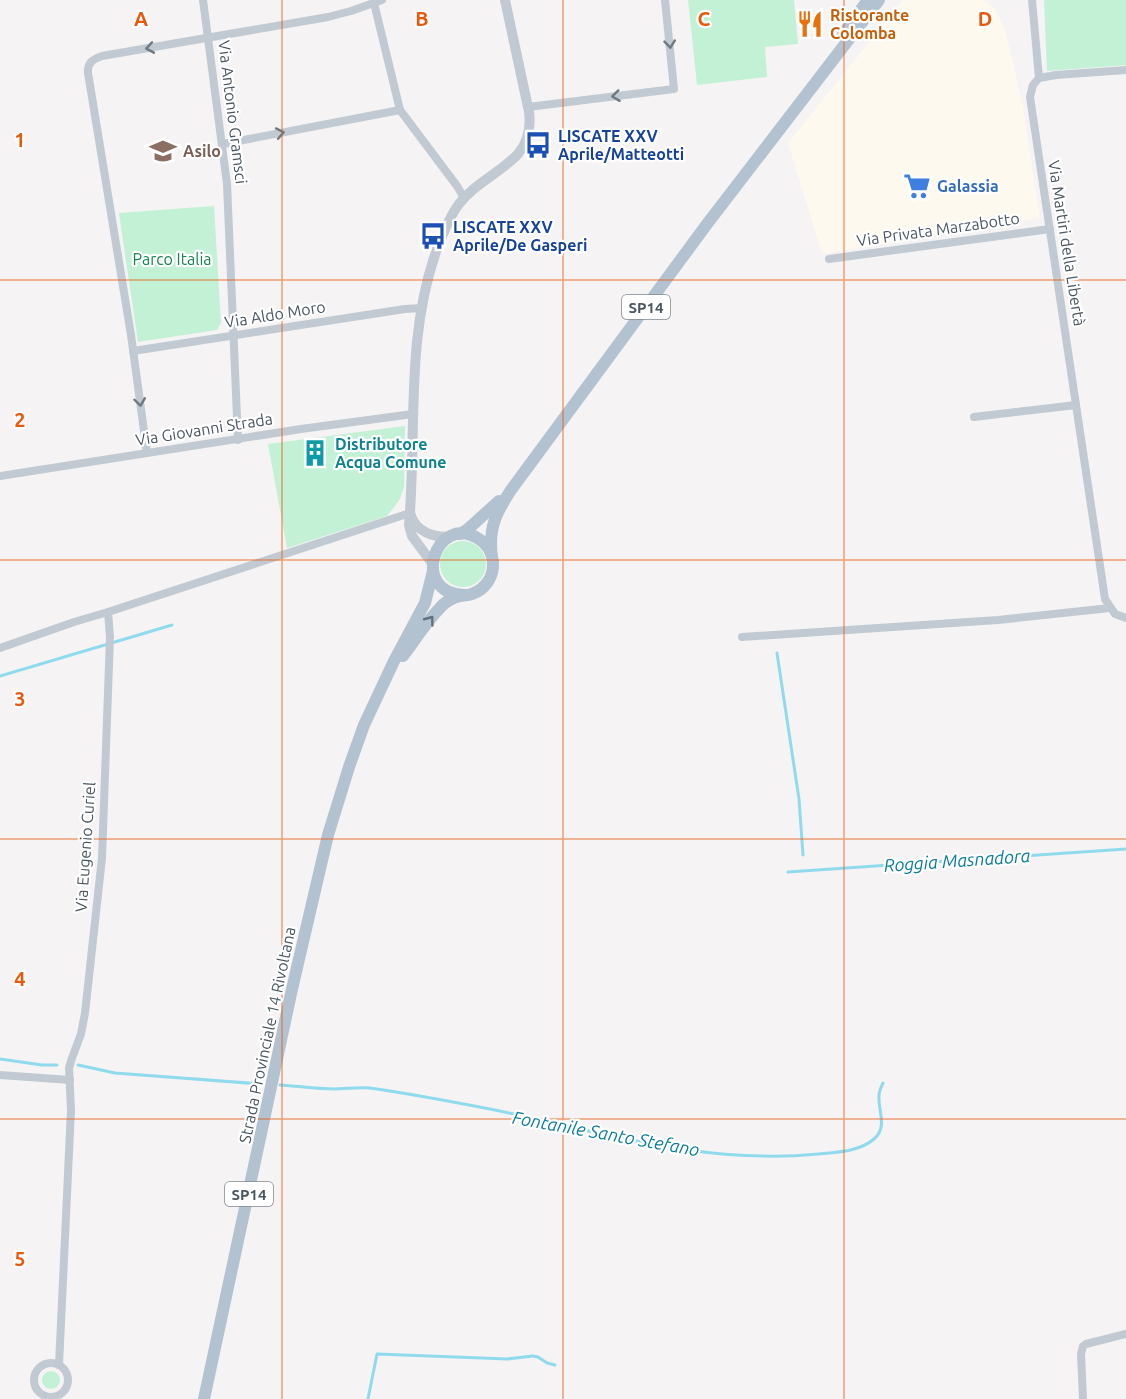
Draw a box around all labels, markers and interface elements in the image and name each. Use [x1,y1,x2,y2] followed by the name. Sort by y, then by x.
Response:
[830,6,909,42] place label: Ristorante Colomba
[134,7,148,30] text: A
[415,7,429,30] text: B
[698,7,711,30] text: C
[978,7,992,30] text: D
[795,9,825,39] restaurant icon: Ristorante Colomba
[215,39,251,185] street label: Via Antonio Gramsci
[663,40,675,49] one-way arrow
[145,41,155,54] one-way arrow
[611,89,621,102] one-way arrow
[275,127,285,140] one-way arrow
[558,127,684,163] place label: LISCATE XXV Aprile/Matteotti
[14,128,26,151] text: 1
[523,130,553,160] bus stop icon: LISCATE XXV Aprile/Matteotti
[148,136,178,166] school or university icon: Asilo
[183,142,221,160] place label: Asilo
[1045,159,1089,327] street label: Via Martiri della Libertà
[902,171,932,201] supermarket icon: Galassia
[937,177,999,195] place label: Galassia
[855,209,1021,249] street label: Via Privata Marzabotto
[453,218,587,254] place label: LISCATE XXV Aprile/De Gasperi
[418,221,448,251] bus stop icon: LISCATE XXV Aprile/De Gasperi
[133,250,212,268] park label: Parco Italia
[622,295,670,319] road number: SP14
[223,297,327,331] street label: Via Aldo Moro
[134,397,146,407] one-way arrow
[14,408,26,431] text: 2
[134,409,274,449] street label: Via Giovanni Strada
[335,435,447,471] place label: Distributore Acqua Comune
[300,438,330,468] building icon: Distributore Acqua Comune
[423,616,434,627] one-way arrow
[14,687,26,710] text: 3
[71,781,99,913] street label: Via Eugenio Curiel
[883,845,1031,875] water label: Roggia Masnadora
[235,925,299,1145] street label: Strada Provinciale 14 Rivoltana
[14,967,26,990] text: 4
[511,1107,701,1160] water label: Fontanile Santo Stefano
[225,1182,273,1206] road number: SP14
[14,1247,26,1270] text: 5

